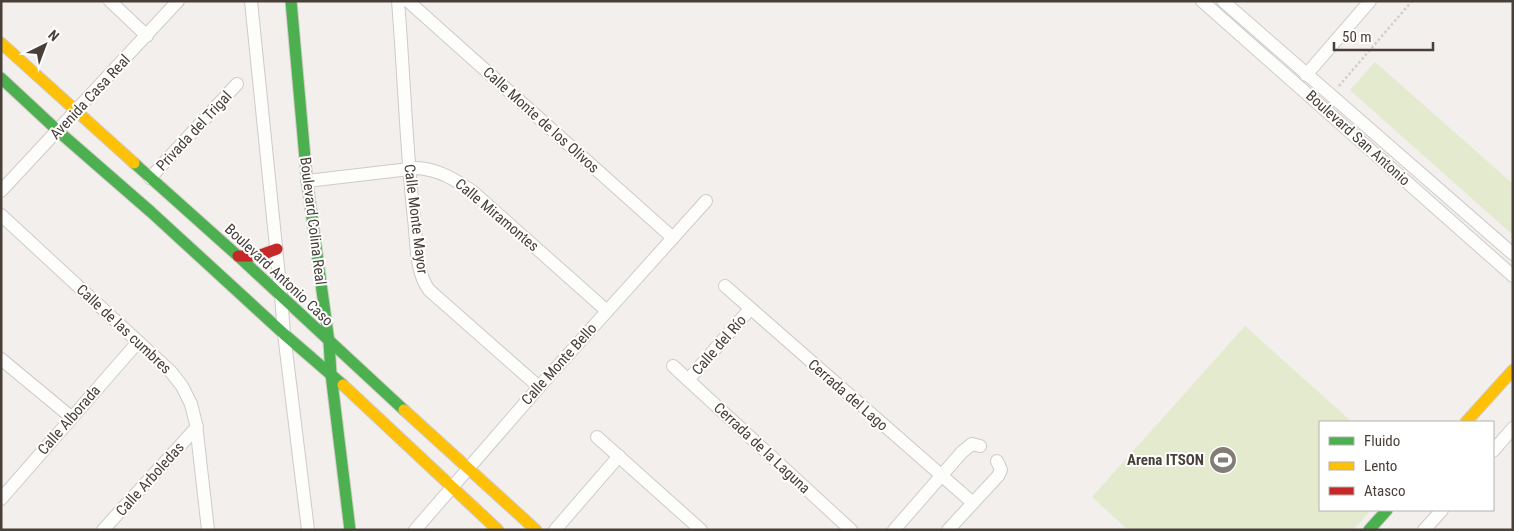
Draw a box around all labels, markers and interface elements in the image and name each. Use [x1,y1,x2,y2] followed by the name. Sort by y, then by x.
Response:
[20,20,70,70] north arrow
[1334,20,1433,52] scale bar
[45,27,62,44] text: N
[1342,28,1372,46] text: 50 m
[46,51,134,143] street label: Avenida Casa Real
[479,63,603,177] street label: Calle Monte de los Olivos
[153,87,235,175] street label: Privada del Trigal
[1302,87,1414,189] street label: Boulevard San Antonio
[296,156,330,286] street label: Boulevard Colina Real
[400,163,432,275] street label: Calle Monte Mayor
[452,175,543,255] street label: Calle Miramontes
[221,220,337,330] street label: Boulevard Antonio Caso
[73,280,175,378] street label: Calle de las cumbres
[688,311,750,379] street label: Calle del Río
[518,319,600,409] street label: Calle Monte Bello
[804,355,892,435] street label: Cerrada del Lago
[34,382,104,458] street label: Calle Alborada
[710,399,814,497] street label: Cerrada de la Laguna
[1319,421,1494,511] legend
[1364,432,1400,450] text: Fluido
[112,438,188,520] street label: Calle Arboledas
[1208,445,1238,475] sports icon: Arena ITSON
[1127,451,1204,469] place label: Arena ITSON
[1364,457,1397,475] text: Lento
[1364,482,1405,500] text: Atasco

